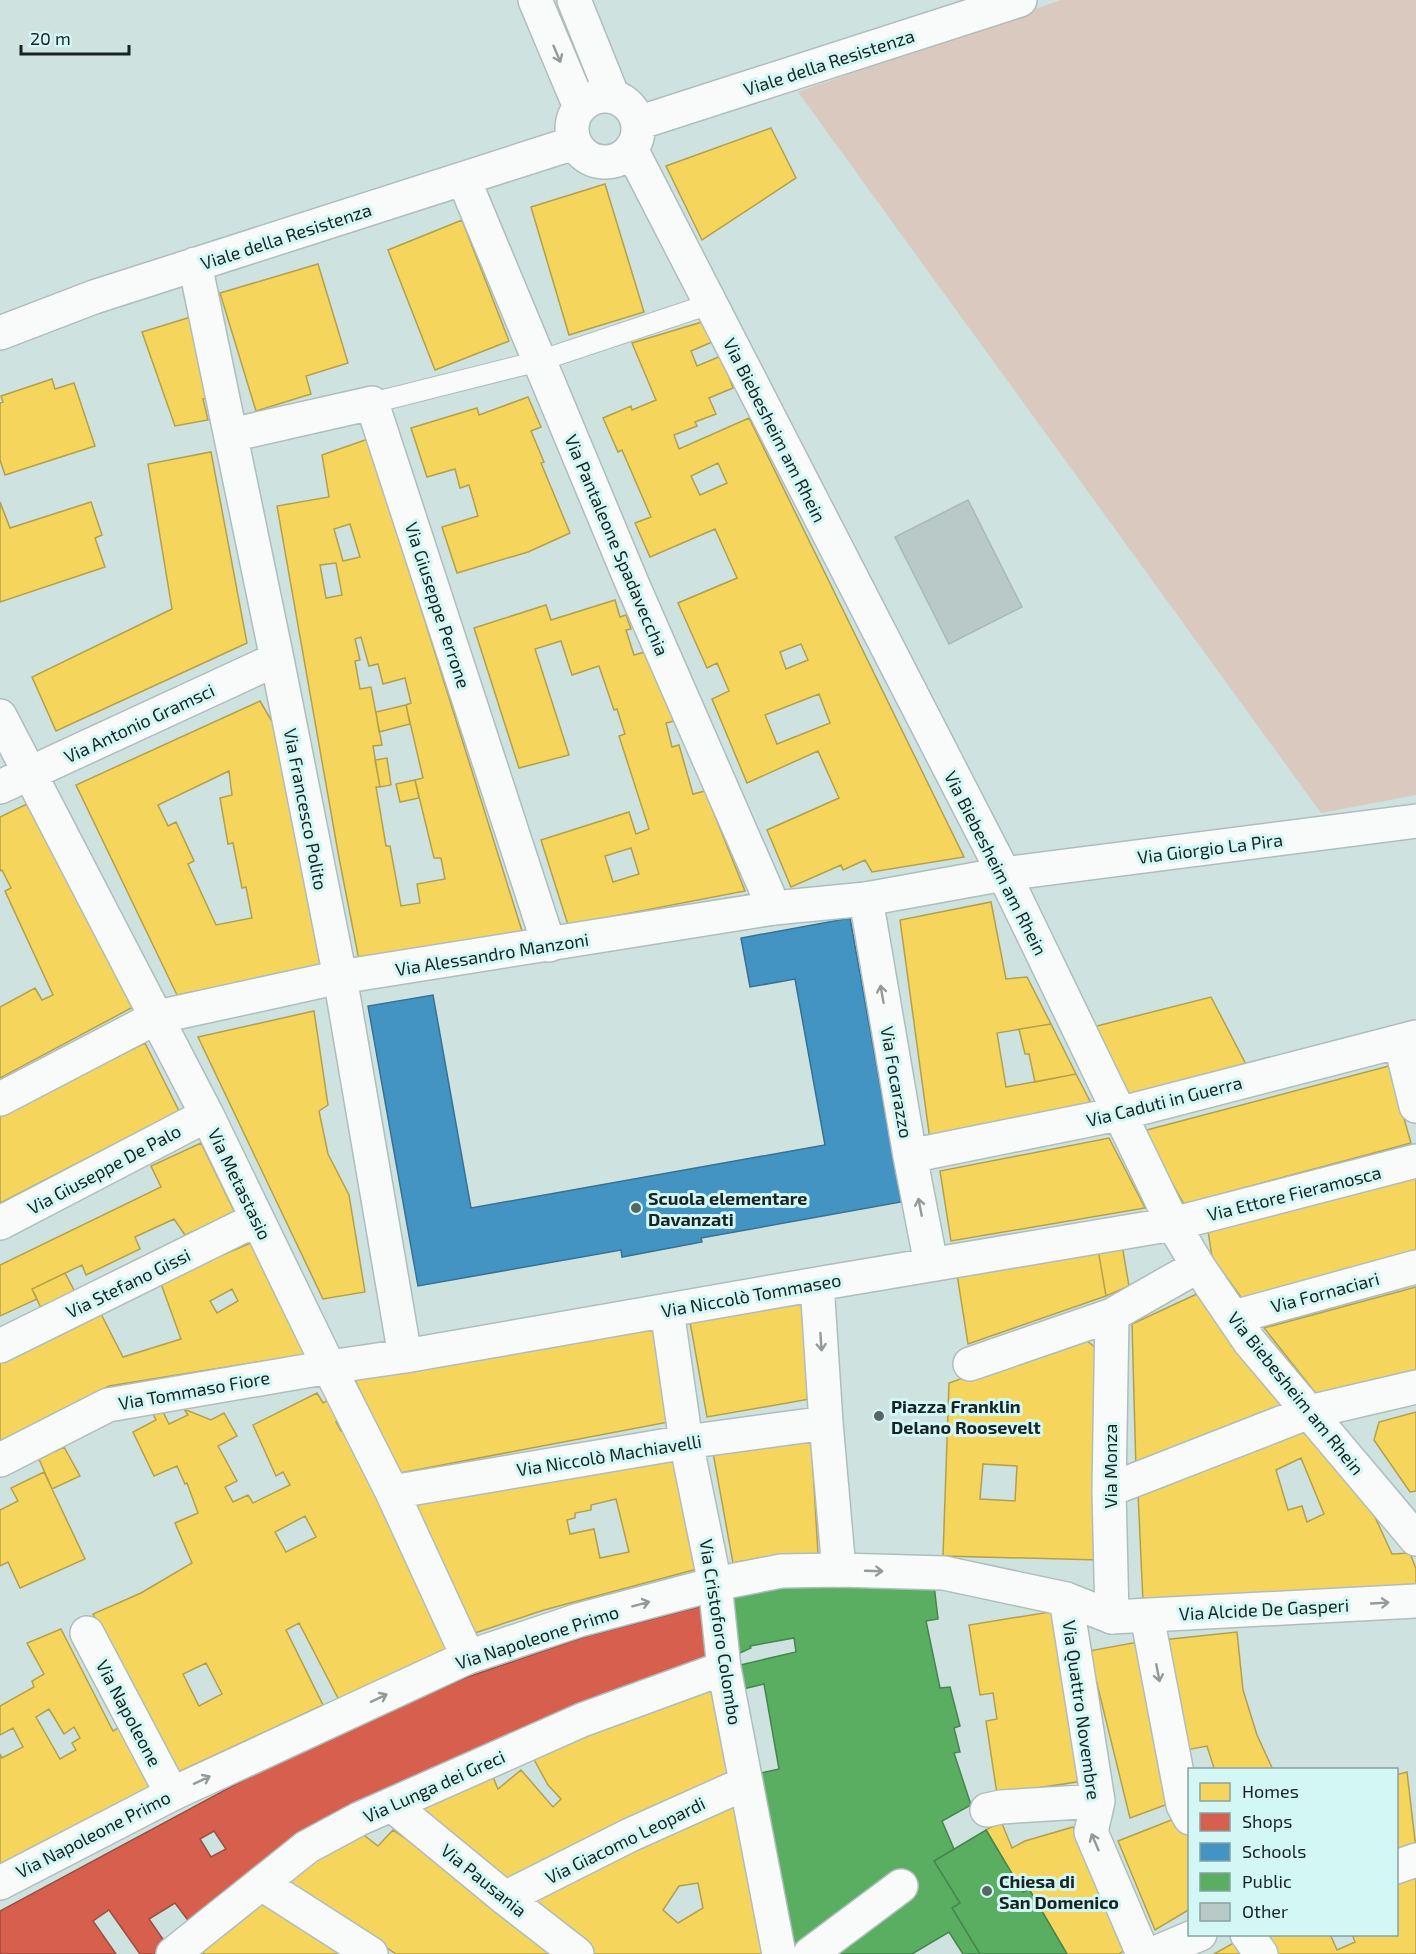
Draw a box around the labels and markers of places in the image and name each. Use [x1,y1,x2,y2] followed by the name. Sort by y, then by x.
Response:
[648,1187,807,1230] place label: Scuola elementare Davanzati
[629,1201,643,1215] marker: Scuola elementare Davanzati
[891,1395,1041,1438] place label: Piazza Franklin Delano Roosevelt
[872,1409,886,1423] marker: Piazza Franklin Delano Roosevelt
[999,1870,1119,1913] place label: Chiesa di San Domenico
[980,1884,994,1898] marker: Chiesa di San Domenico

